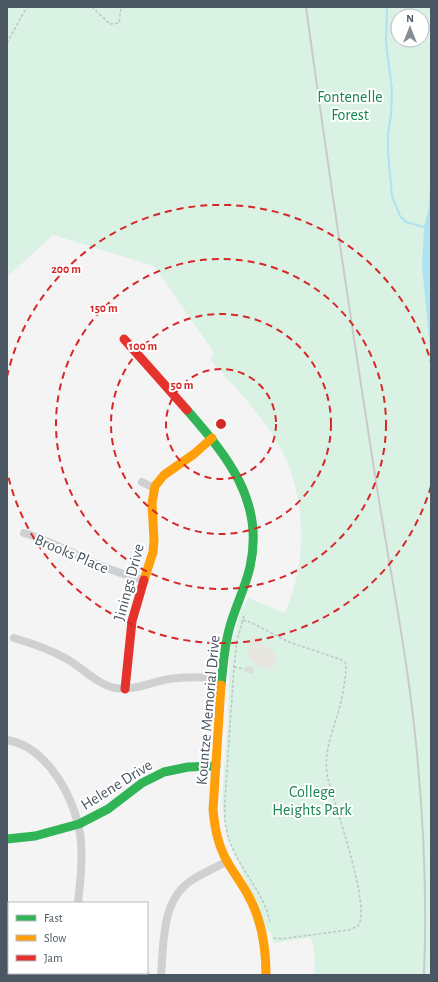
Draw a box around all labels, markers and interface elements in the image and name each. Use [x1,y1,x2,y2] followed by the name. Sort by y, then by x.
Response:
[390,8,430,48] north arrow
[406,13,414,24] text: N
[317,89,383,123] park label: Fontenelle Forest
[51,263,81,275] text: 200 m
[90,302,118,314] text: 150 m
[129,340,157,352] text: 100 m
[171,379,194,391] text: 50 m
[214,417,228,431] centre of rings
[32,531,111,577] street label: Brooks Place
[111,542,147,622] street label: Jinings Drive
[193,634,223,786] street label: Kountze Memorial Drive
[78,757,155,813] street label: Helene Drive
[272,784,352,818] park label: College Heights Park
[8,902,148,974] legend
[44,912,63,924] text: Fast
[44,932,66,944] text: Slow
[44,952,63,964] text: Jam

